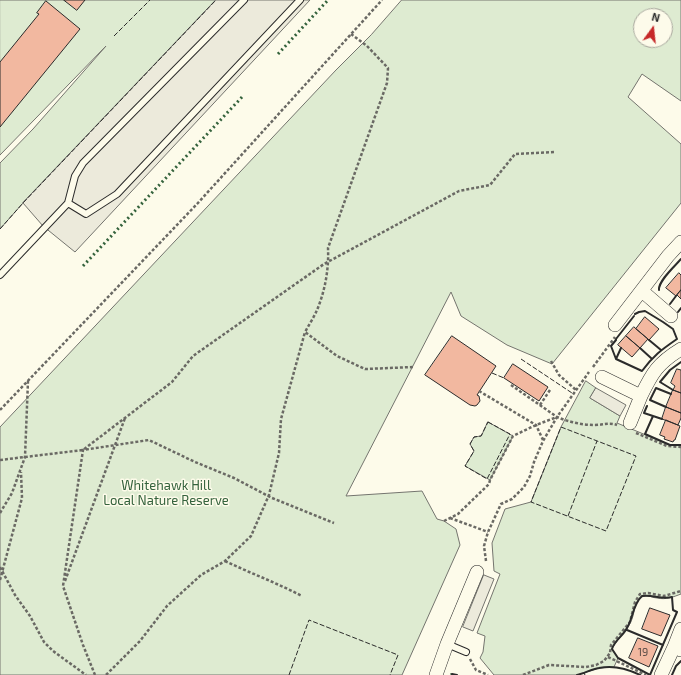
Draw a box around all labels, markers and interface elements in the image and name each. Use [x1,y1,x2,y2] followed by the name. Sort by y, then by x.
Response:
[633,8,673,48] north arrow
[650,10,661,24] text: N
[103,478,229,509] park label: Whitehawk Hill Local Nature Reserve
[638,645,648,659] house number: 19

